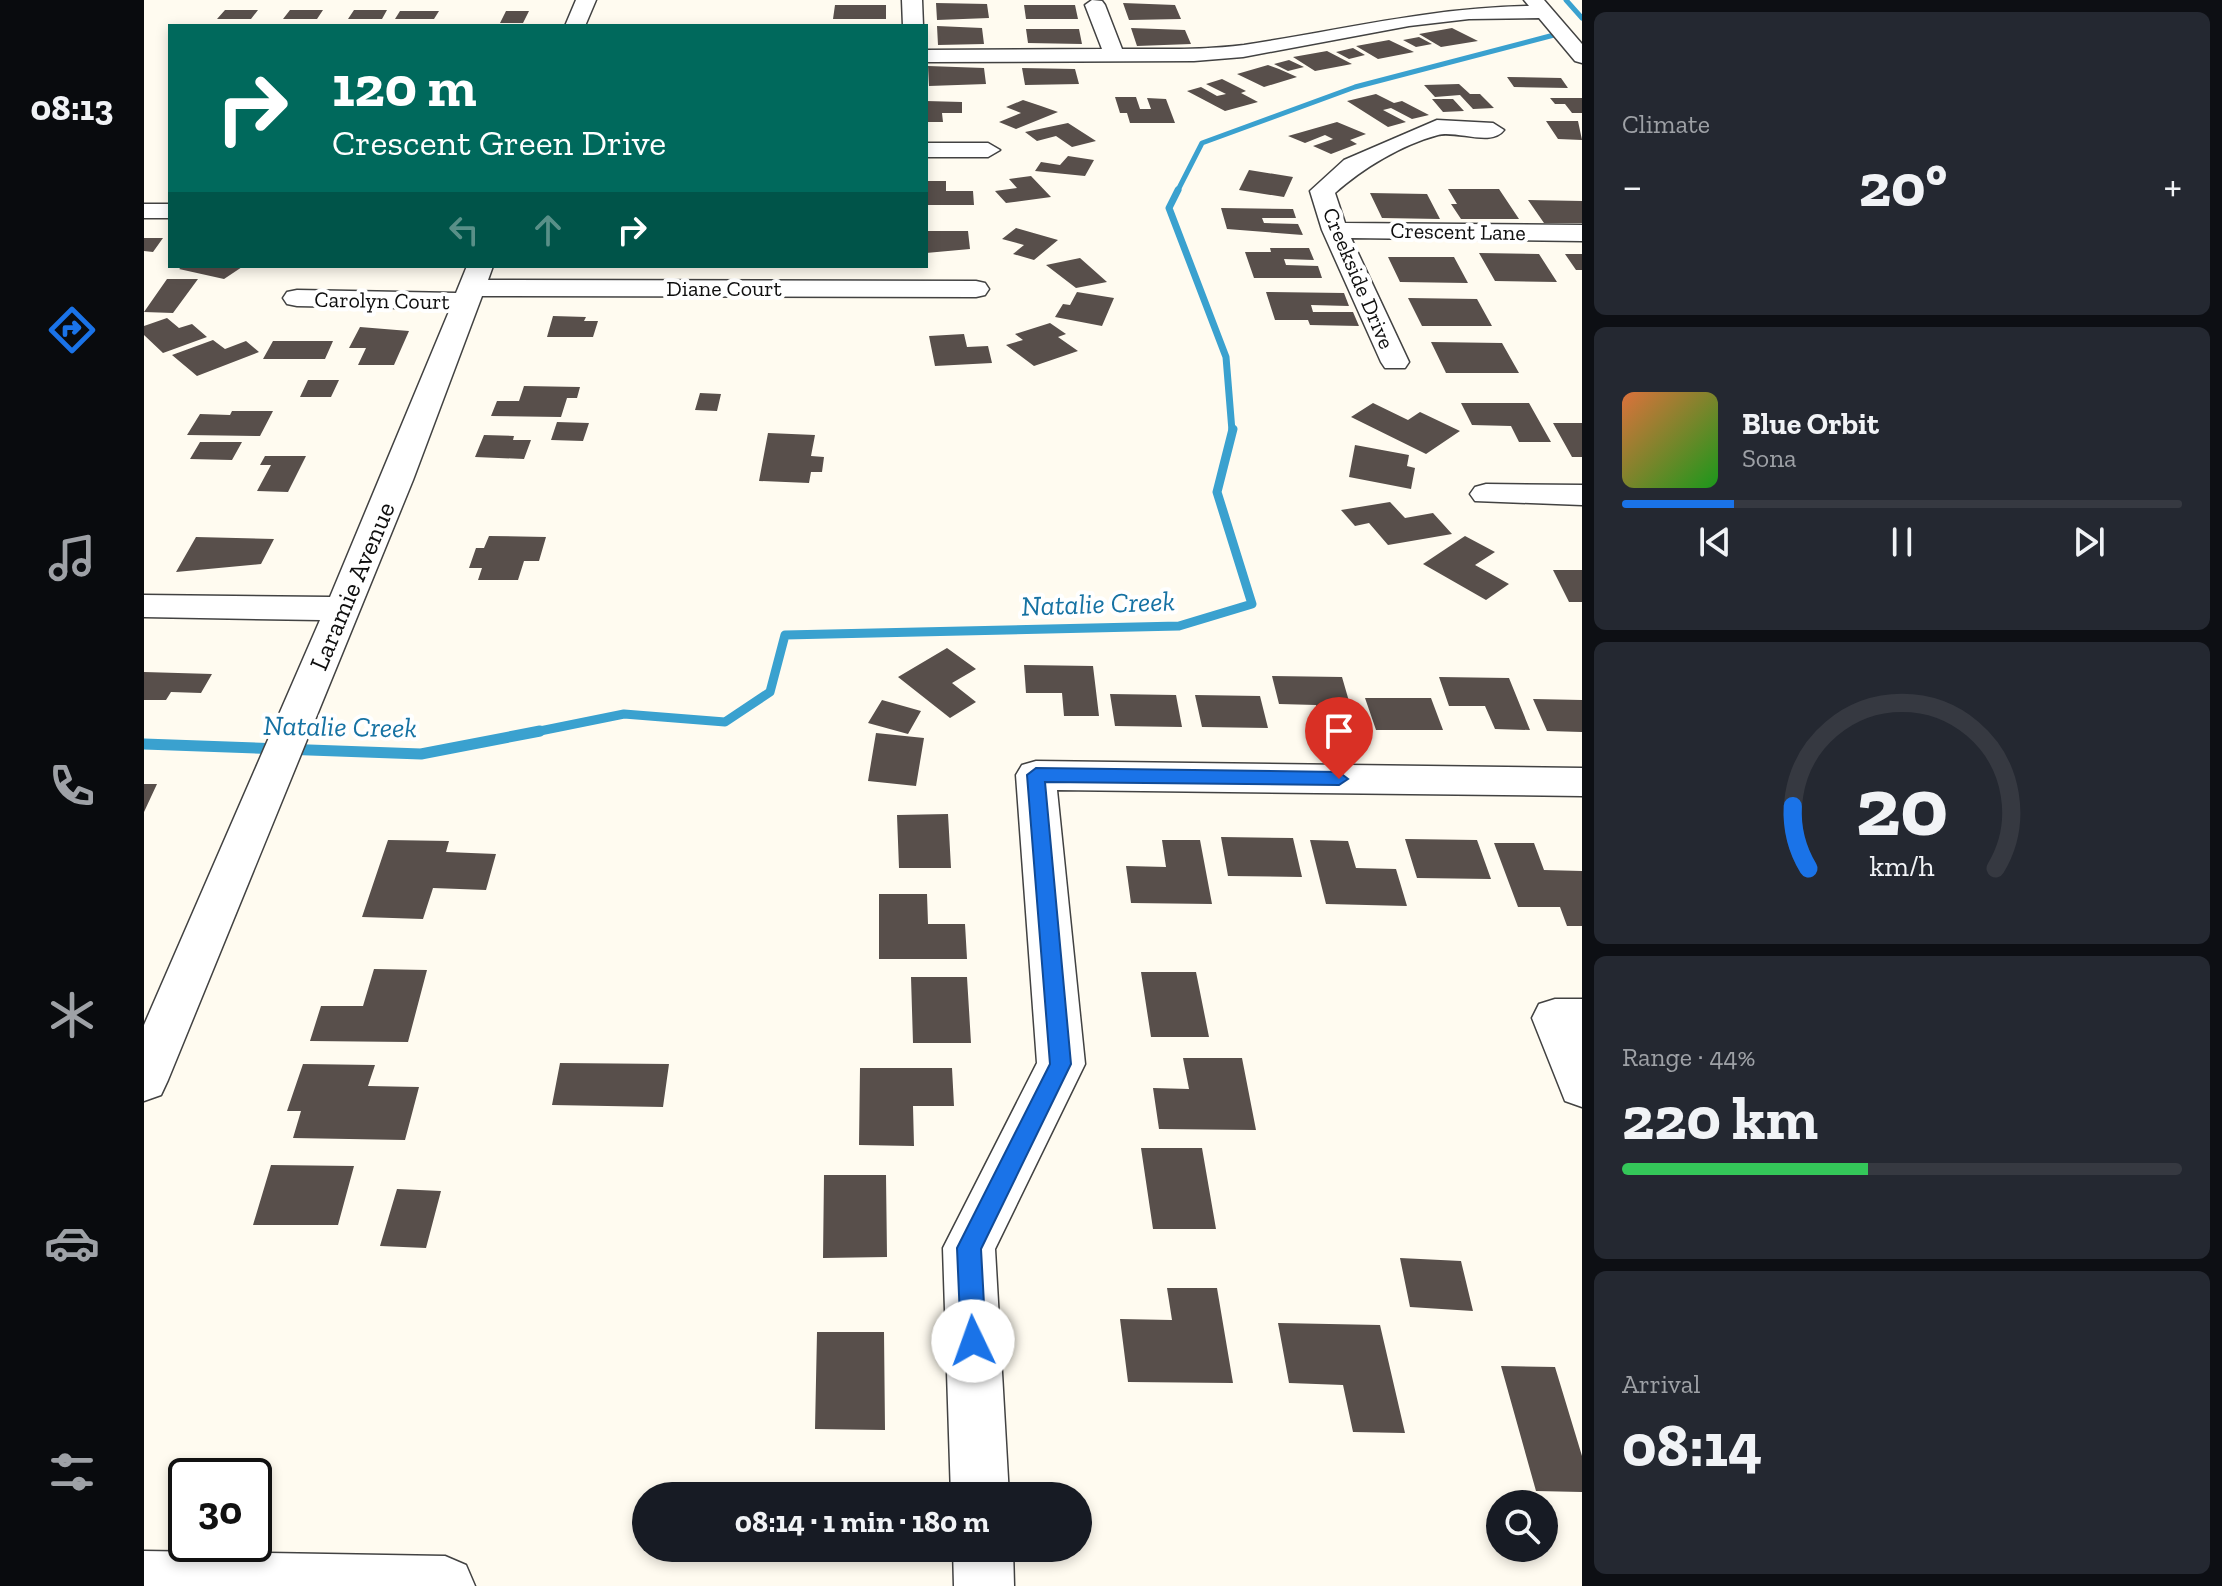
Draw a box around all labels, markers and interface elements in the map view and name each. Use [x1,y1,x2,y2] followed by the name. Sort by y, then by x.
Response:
[332,53,476,120] text: 120 m
[200,56,304,160] icon: right
[31,86,113,129] text: 08:13
[1622,108,1710,140] text: Climate
[332,121,666,164] text: Crescent Green Drive
[1859,149,1947,221] text: 20°
[1622,159,1643,212] text: −
[2163,159,2182,212] text: +
[1317,204,1400,353] street label: Creekside Drive
[442,208,486,252] icon: left
[526,208,570,252] icon: ahead
[610,208,654,252] icon: right
[1390,217,1526,246] street label: Crescent Lane
[666,275,783,302] street label: Diane Court
[314,286,451,315] street label: Carolyn Court
[44,302,100,358] icon: directions
[1742,406,1879,442] text: Blue Orbit
[1742,442,1797,474] text: Sona
[302,497,402,675] street label: Laramie Avenue
[1693,520,1737,564] icon: previous
[1880,520,1924,564] icon: pause
[2067,520,2111,564] icon: next
[44,530,100,586] icon: music
[1021,584,1175,623] water label: Natalie Creek
[1305,697,1373,779] pin
[263,709,417,744] water label: Natalie Creek
[1317,709,1361,753] icon: arrive
[1856,756,1948,856] text: 20
[44,758,100,814] icon: phone
[1869,849,1935,883] text: km/h
[44,987,100,1043] icon: climate
[1622,1041,1755,1073] text: Range · 44%
[1622,1082,1818,1154] text: 220 km
[44,1215,100,1271] icon: car
[931,1299,1015,1383] position arrow
[1622,1368,1700,1400] text: Arrival
[1622,1409,1762,1481] text: 08:14
[44,1444,100,1500] icon: filters
[168,1458,272,1562] speed limit sign: 30
[1486,1490,1558,1562] map controls
[1486,1490,1558,1562] button: search
[735,1504,989,1540] text: 08:14 · 1 min · 180 m

